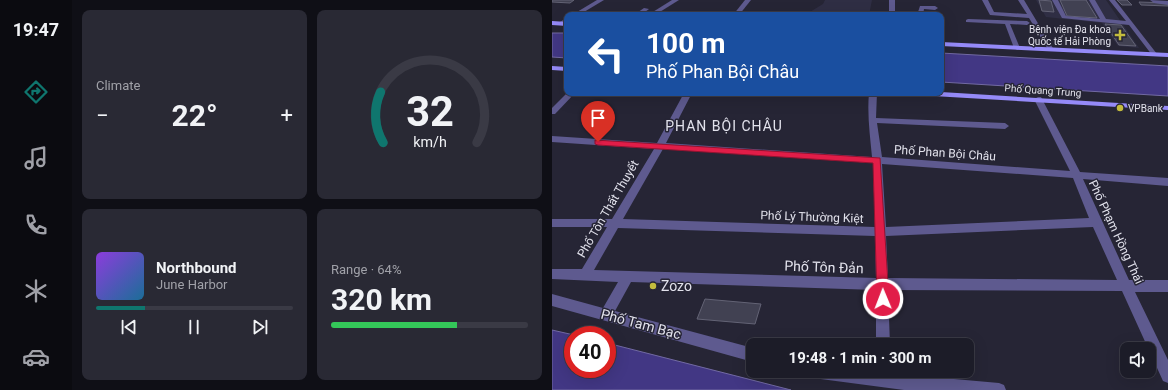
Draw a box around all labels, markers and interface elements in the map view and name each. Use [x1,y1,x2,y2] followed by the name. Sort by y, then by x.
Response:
[13,19,59,40] text: 19:47
[1028,24,1111,47] place label: Bệnh viện Đa khoa Quốc tế Hải Phòng
[646,27,725,60] text: 100 m
[580,28,632,80] icon: left
[1114,29,1126,41] marker: Bệnh viện Đa khoa Quốc tế Hải Phòng
[646,61,799,82] text: Phố Phan Bội Châu
[22,78,50,106] icon: directions
[96,78,140,93] text: Climate
[1004,81,1082,99] street label: Phố Quang Trung
[406,86,453,135] text: 32
[171,98,218,133] text: 22°
[581,101,615,142] pin
[96,103,109,128] text: −
[281,103,293,128] text: +
[1115,103,1125,113] marker: VPBank
[1128,103,1164,114] place label: VPBank
[587,107,609,129] icon: arrive
[665,117,783,134] district label: PHAN BỘI CHÂU
[413,133,446,149] text: km/h
[894,142,996,164] street label: Phố Phan Bội Châu
[22,144,50,172] icon: music
[574,158,642,260] street label: Phố Tôn Thất Thuyết
[1086,178,1146,286] street label: Phố Phạm Hồng Thái
[760,208,864,226] street label: Phố Lý Thường Kiệt
[22,211,50,239] icon: phone
[784,258,864,276] street label: Phố Tôn Đản
[156,259,237,277] text: Northbound
[331,262,401,277] text: Range · 64%
[22,277,50,305] icon: climate
[156,277,228,292] text: June Harbor
[661,278,692,294] place label: Zozo
[862,278,904,320] position arrow
[648,281,658,291] marker: Zozo
[331,282,432,317] text: 320 km
[599,306,683,342] street label: Phố Tam Bạc
[118,316,140,338] icon: previous
[183,316,205,338] icon: pause
[249,316,271,338] icon: next
[564,326,616,378] speed limit sign: 40
[1120,342,1156,378] map controls
[1120,342,1156,378] button: sound
[22,343,50,371] icon: car
[789,349,931,367] text: 19:48 · 1 min · 300 m

